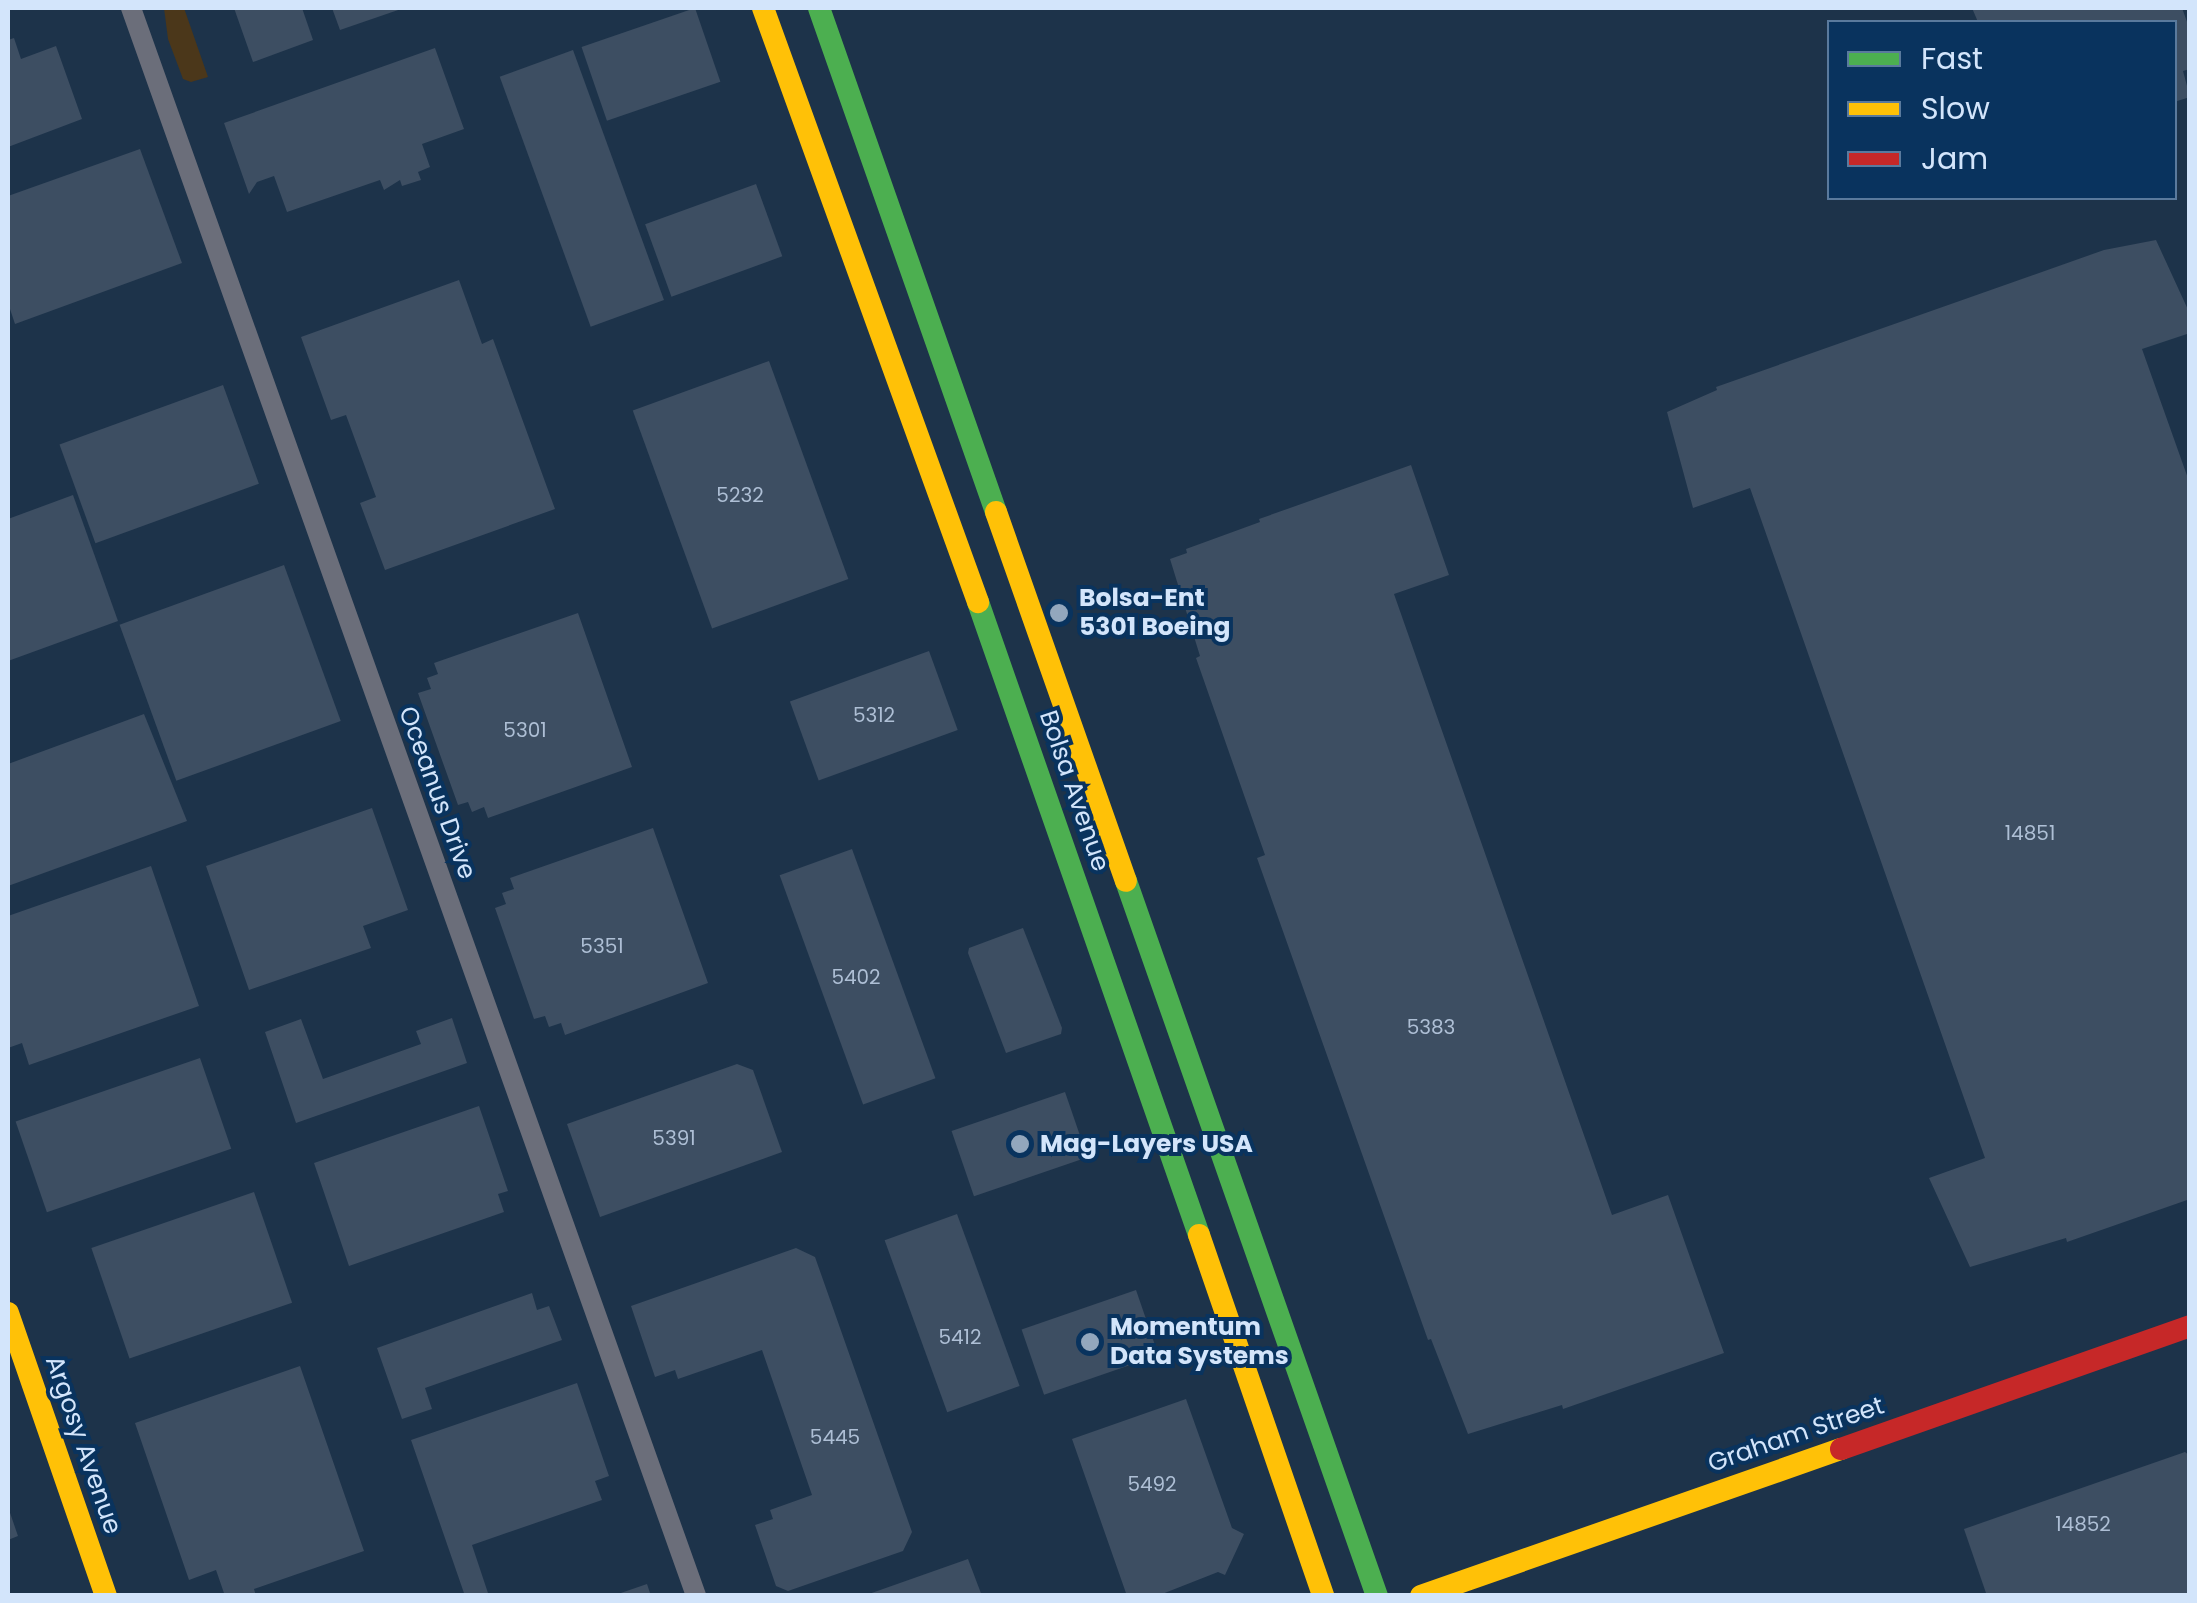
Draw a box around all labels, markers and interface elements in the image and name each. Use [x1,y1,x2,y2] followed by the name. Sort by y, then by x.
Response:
[1827,20,2177,200] legend
[1921,37,1983,80] text: Fast
[1921,87,1990,130] text: Slow
[1921,137,1988,180] text: Jam
[716,483,764,507] house number: 5232
[1079,584,1230,643] place label: Bolsa-Ent 5301 Boeing
[1048,602,1070,624] marker: Bolsa-Ent 5301 Boeing
[392,703,482,883] street label: Oceanus Drive
[853,703,895,727] house number: 5312
[1032,707,1116,875] street label: Bolsa Avenue
[503,718,547,742] house number: 5301
[2005,821,2055,845] house number: 14851
[580,934,624,958] house number: 5351
[831,965,881,989] house number: 5402
[1407,1015,1455,1039] house number: 5383
[652,1126,696,1150] house number: 5391
[1040,1129,1253,1159] place label: Mag-Layers USA
[1009,1133,1031,1155] marker: Mag-Layers USA
[1110,1313,1289,1372] place label: Momentum Data Systems
[938,1325,982,1349] house number: 5412
[1079,1331,1101,1353] marker: Momentum Data Systems
[38,1352,128,1538] street label: Argosy Avenue
[1704,1391,1888,1479] street label: Graham Street
[810,1425,860,1449] house number: 5445
[1127,1472,1177,1496] house number: 5492
[2055,1512,2111,1536] house number: 14852

